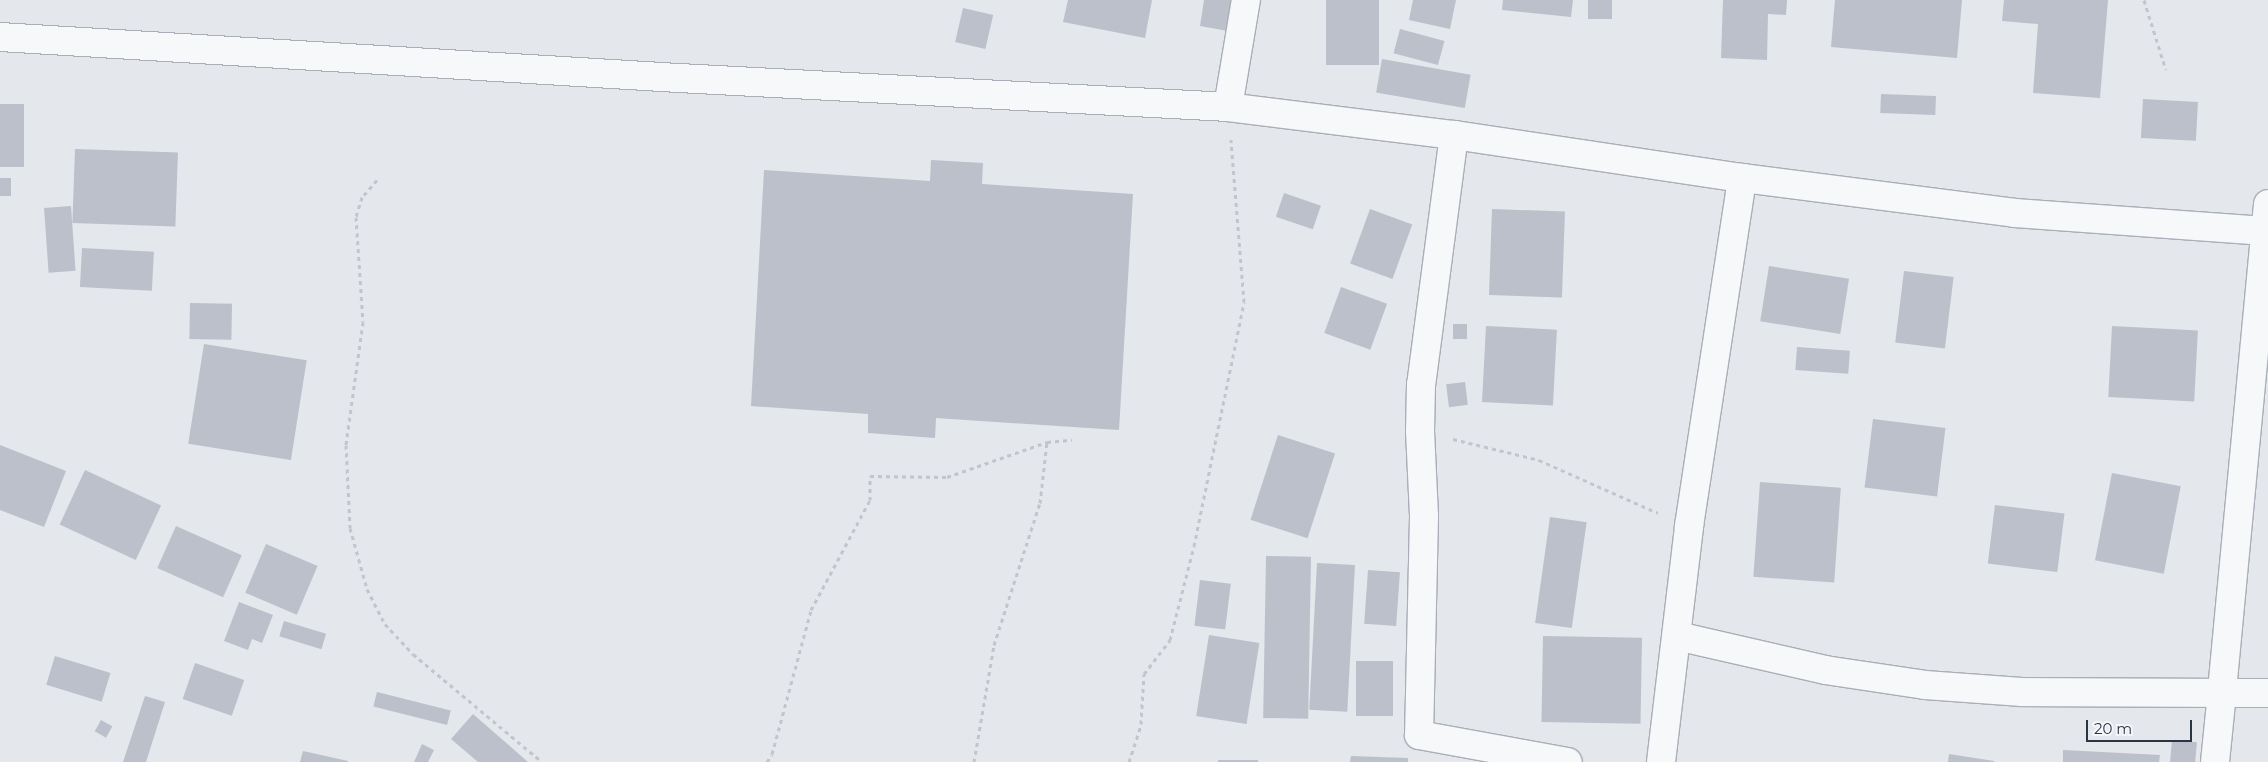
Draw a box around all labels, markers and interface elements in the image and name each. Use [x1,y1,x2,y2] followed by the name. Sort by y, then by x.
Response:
[2088,710,2194,742] scale bar
[2094,719,2132,738] text: 20 m

